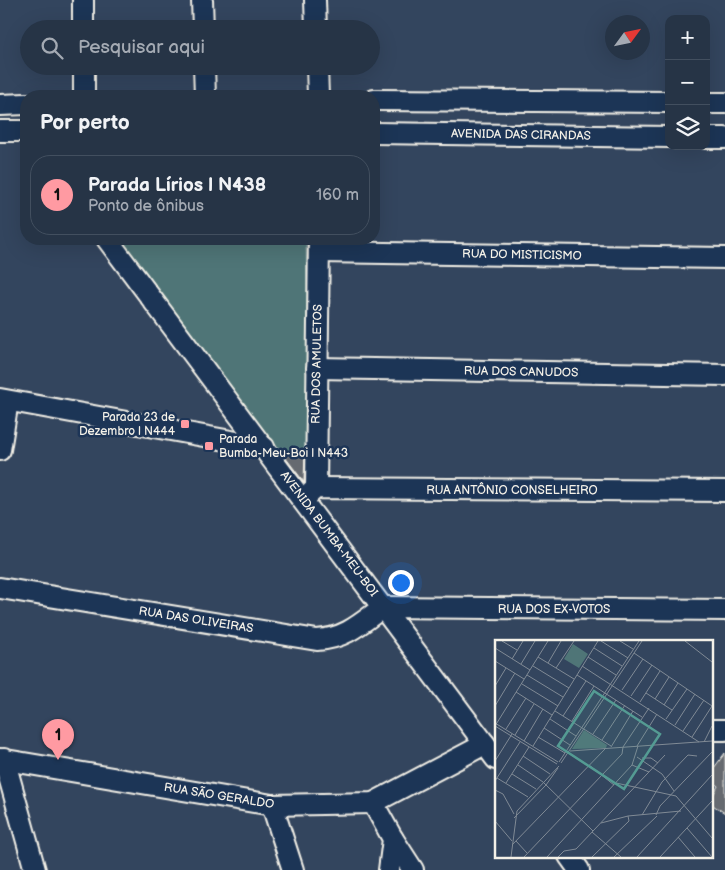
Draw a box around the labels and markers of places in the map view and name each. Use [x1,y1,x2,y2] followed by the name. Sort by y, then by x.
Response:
[79,410,176,439] place label: Parada 23 de Dezembro | N444
[179,418,191,430] marker: Parada 23 de Dezembro | N444
[219,432,348,461] place label: Parada Bumba-Meu-Boi | N443
[203,440,215,452] marker: Parada Bumba-Meu-Boi | N443
[42,719,74,760] pin: 1

